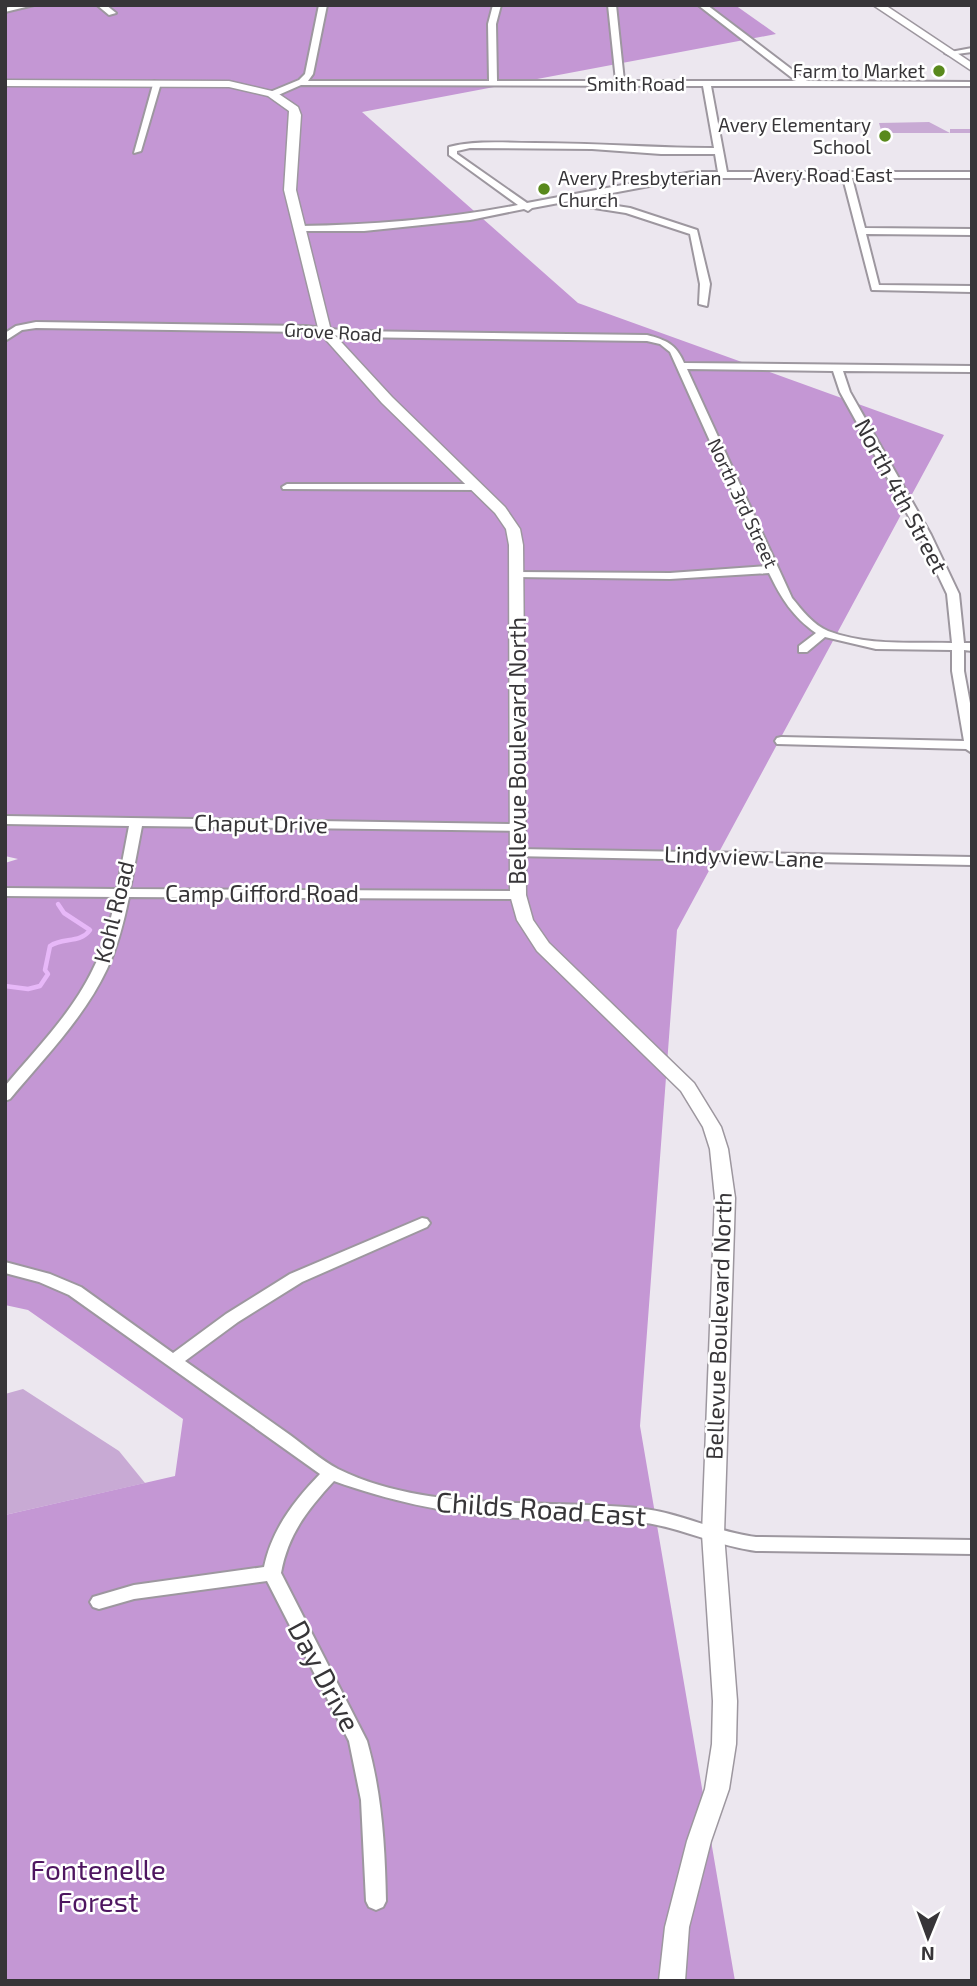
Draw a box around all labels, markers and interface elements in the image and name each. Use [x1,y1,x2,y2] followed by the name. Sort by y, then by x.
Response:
[793,59,925,82] place label: Farm to Market
[931,63,947,79] marker: Farm to Market
[587,72,685,95] street label: Smith Road
[718,113,871,158] place label: Avery Elementary School
[877,128,893,144] marker: Avery Elementary School
[753,163,893,186] street label: Avery Road East
[558,166,722,211] place label: Avery Presbyterian Church
[536,181,552,197] marker: Avery Presbyterian Church
[283,317,383,346] street label: Grove Road
[849,413,955,578] street label: North 4th Street
[703,434,784,571] street label: North 3rd Street
[503,617,531,885] street label: Bellevue Boulevard North
[194,808,328,838] street label: Chaput Drive
[663,839,825,873] street label: Lindyview Lane
[87,858,139,966] street label: Kohl Road
[165,879,359,907] street label: Camp Gifford Road
[699,1192,737,1460] street label: Bellevue Boulevard North
[435,1484,647,1532] street label: Childs Road East
[281,1614,368,1737] street label: Day Drive
[30,1852,166,1918] park label: Fontenelle Forest
[893,1902,963,1972] north arrow
[921,1943,935,1966] text: N

